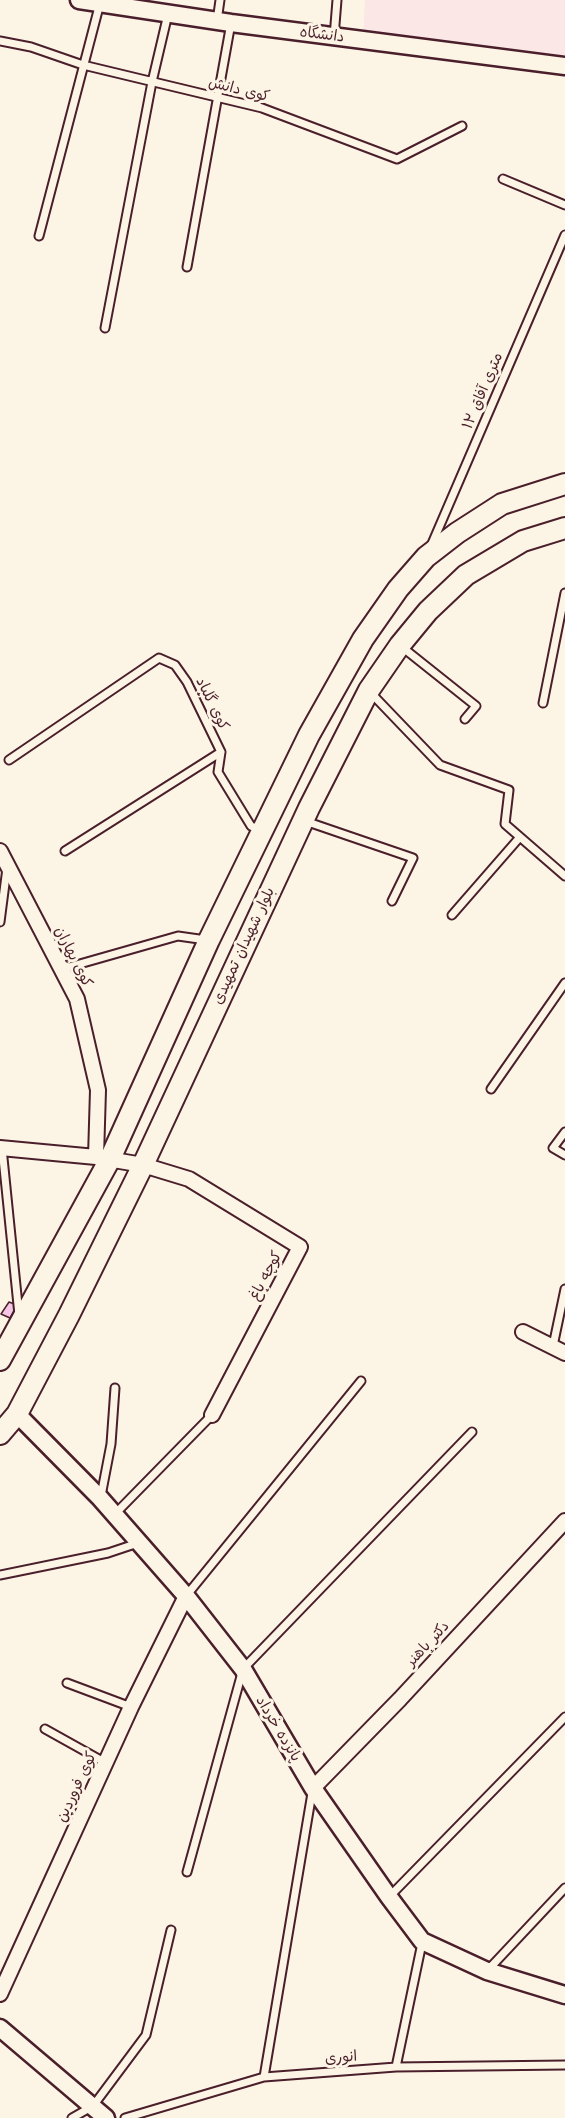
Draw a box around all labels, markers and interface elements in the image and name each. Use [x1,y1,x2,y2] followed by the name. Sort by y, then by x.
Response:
[299,23,345,47] street label: دانشگاه
[207,74,271,106] street label: کوی دانش
[459,350,507,432] street label: ۱۲ متری آفاق
[191,675,233,733] street label: کوی گلباد
[209,885,279,1007] street label: بلوار شهیدان تمهیدی
[50,924,96,990] street label: کوی بهاران
[246,1248,286,1304] street label: کوچه باغ
[403,1618,453,1670] street label: دکتر باهنر
[251,1693,305,1765] street label: پانزده خرداد
[53,1749,101,1825] street label: کوی فروردین
[324,2048,358,2068] street label: انوری

